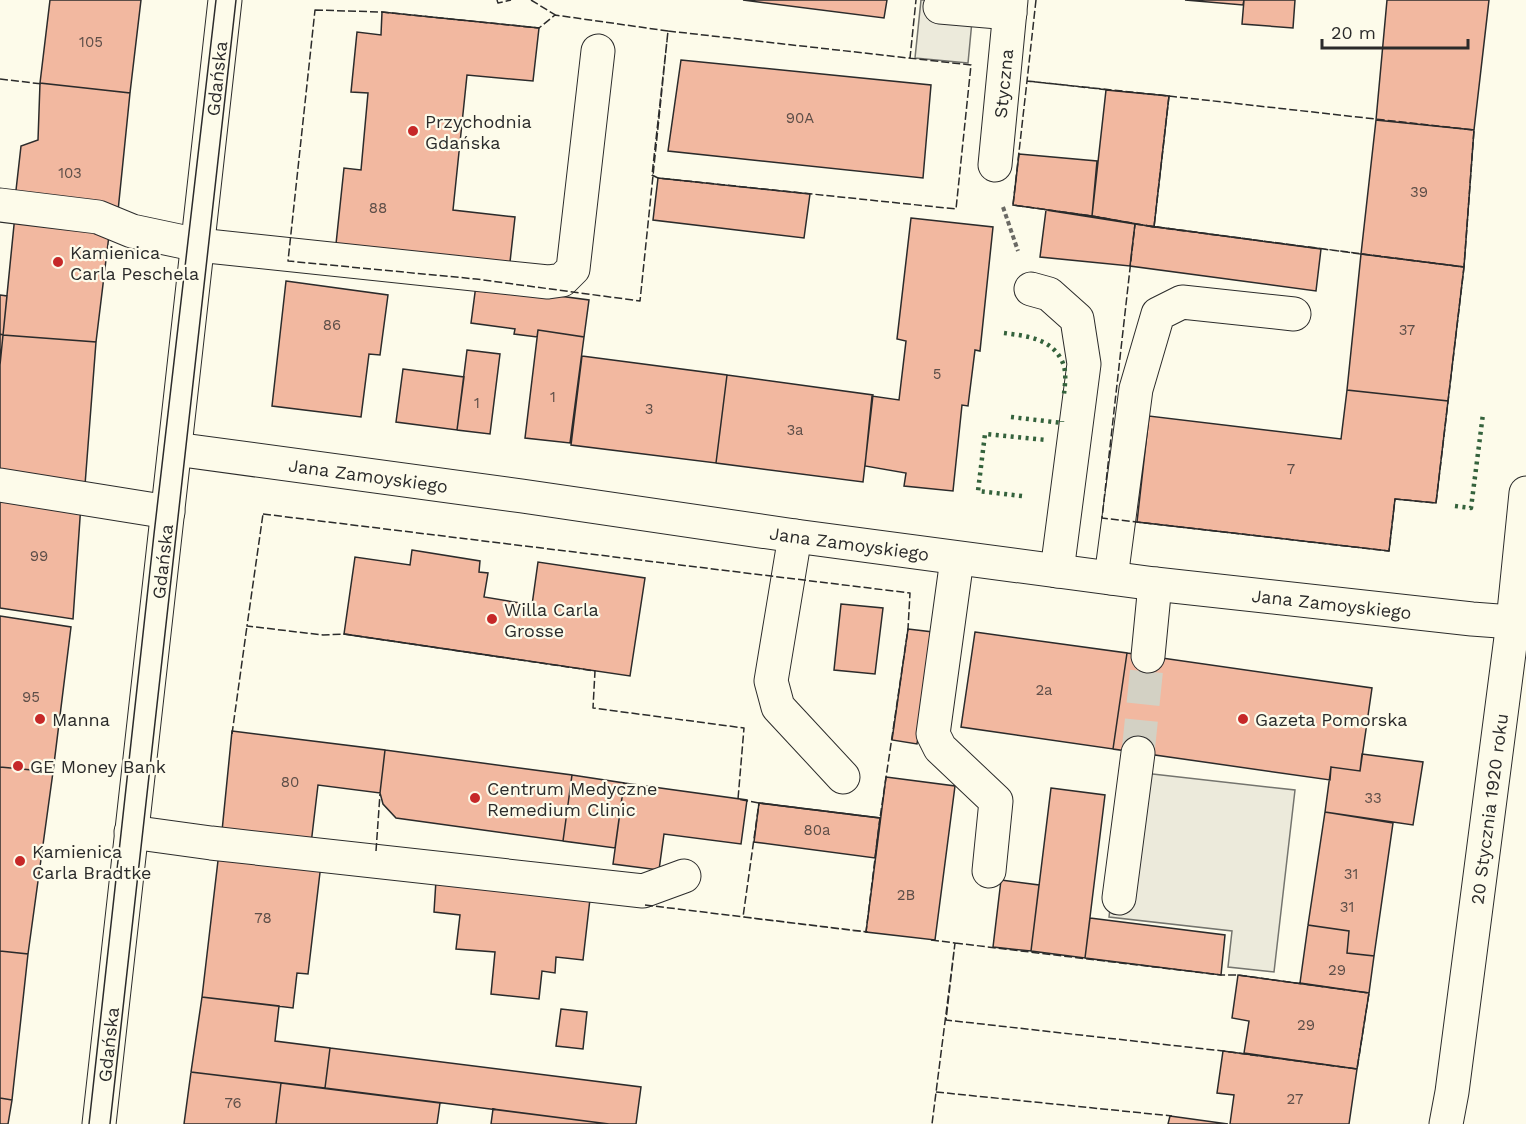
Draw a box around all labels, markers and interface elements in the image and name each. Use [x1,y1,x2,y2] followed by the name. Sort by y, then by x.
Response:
[1322,12,1468,50] scale bar
[1331,22,1376,43] text: 20 m
[79,33,103,51] house number: 105
[202,40,231,117] street label: Gdańska
[989,48,1017,119] street label: Styczna
[786,109,814,127] house number: 90A
[425,111,532,153] place label: Przychodnia Gdańska
[406,124,420,138] marker: Przychodnia Gdańska
[58,164,82,182] house number: 103
[1410,183,1428,201] house number: 39
[369,199,387,217] house number: 88
[70,242,199,284] place label: Kamienica Carla Peschela
[51,255,65,269] marker: Kamienica Carla Peschela
[323,316,341,334] house number: 86
[1399,321,1415,339] house number: 37
[933,365,941,383] house number: 5
[550,388,556,406] house number: 1
[474,394,480,412] house number: 1
[645,400,653,418] house number: 3
[786,421,804,439] house number: 3a
[287,454,449,496] street label: Jana Zamoyskiego
[1287,460,1295,478] house number: 7
[768,522,930,564] street label: Jana Zamoyskiego
[147,523,177,600] street label: Gdańska
[30,547,48,565] house number: 99
[1251,584,1413,623] street label: Jana Zamoyskiego
[504,599,599,641] place label: Willa Carla Grosse
[485,612,499,626] marker: Willa Carla Grosse
[1035,681,1053,699] house number: 2a
[22,688,40,706] house number: 95
[52,709,110,730] place label: Manna
[1255,709,1408,730] place label: Gazeta Pomorska
[33,712,47,726] marker: Manna
[1236,712,1250,726] marker: Gazeta Pomorska
[1466,712,1512,906] street label: 20 Stycznia 1920 roku
[30,756,166,777] place label: GE Money Bank
[11,759,25,773] marker: GE Money Bank
[281,773,299,791] house number: 80
[487,778,657,820] place label: Centrum Medyczne Remedium Clinic
[1364,789,1382,807] house number: 33
[468,791,482,805] marker: Centrum Medyczne Remedium Clinic
[803,821,831,839] house number: 80a
[32,841,151,883] place label: Kamienica Carla Bradtke
[13,854,27,868] marker: Kamienica Carla Bradtke
[1344,865,1358,883] house number: 31
[897,886,915,904] house number: 2B
[1340,898,1354,916] house number: 31
[254,909,272,927] house number: 78
[1328,961,1346,979] house number: 29
[93,1006,123,1083] street label: Gdańska
[1297,1016,1315,1034] house number: 29
[1287,1090,1303,1108] house number: 27
[224,1094,242,1112] house number: 76

